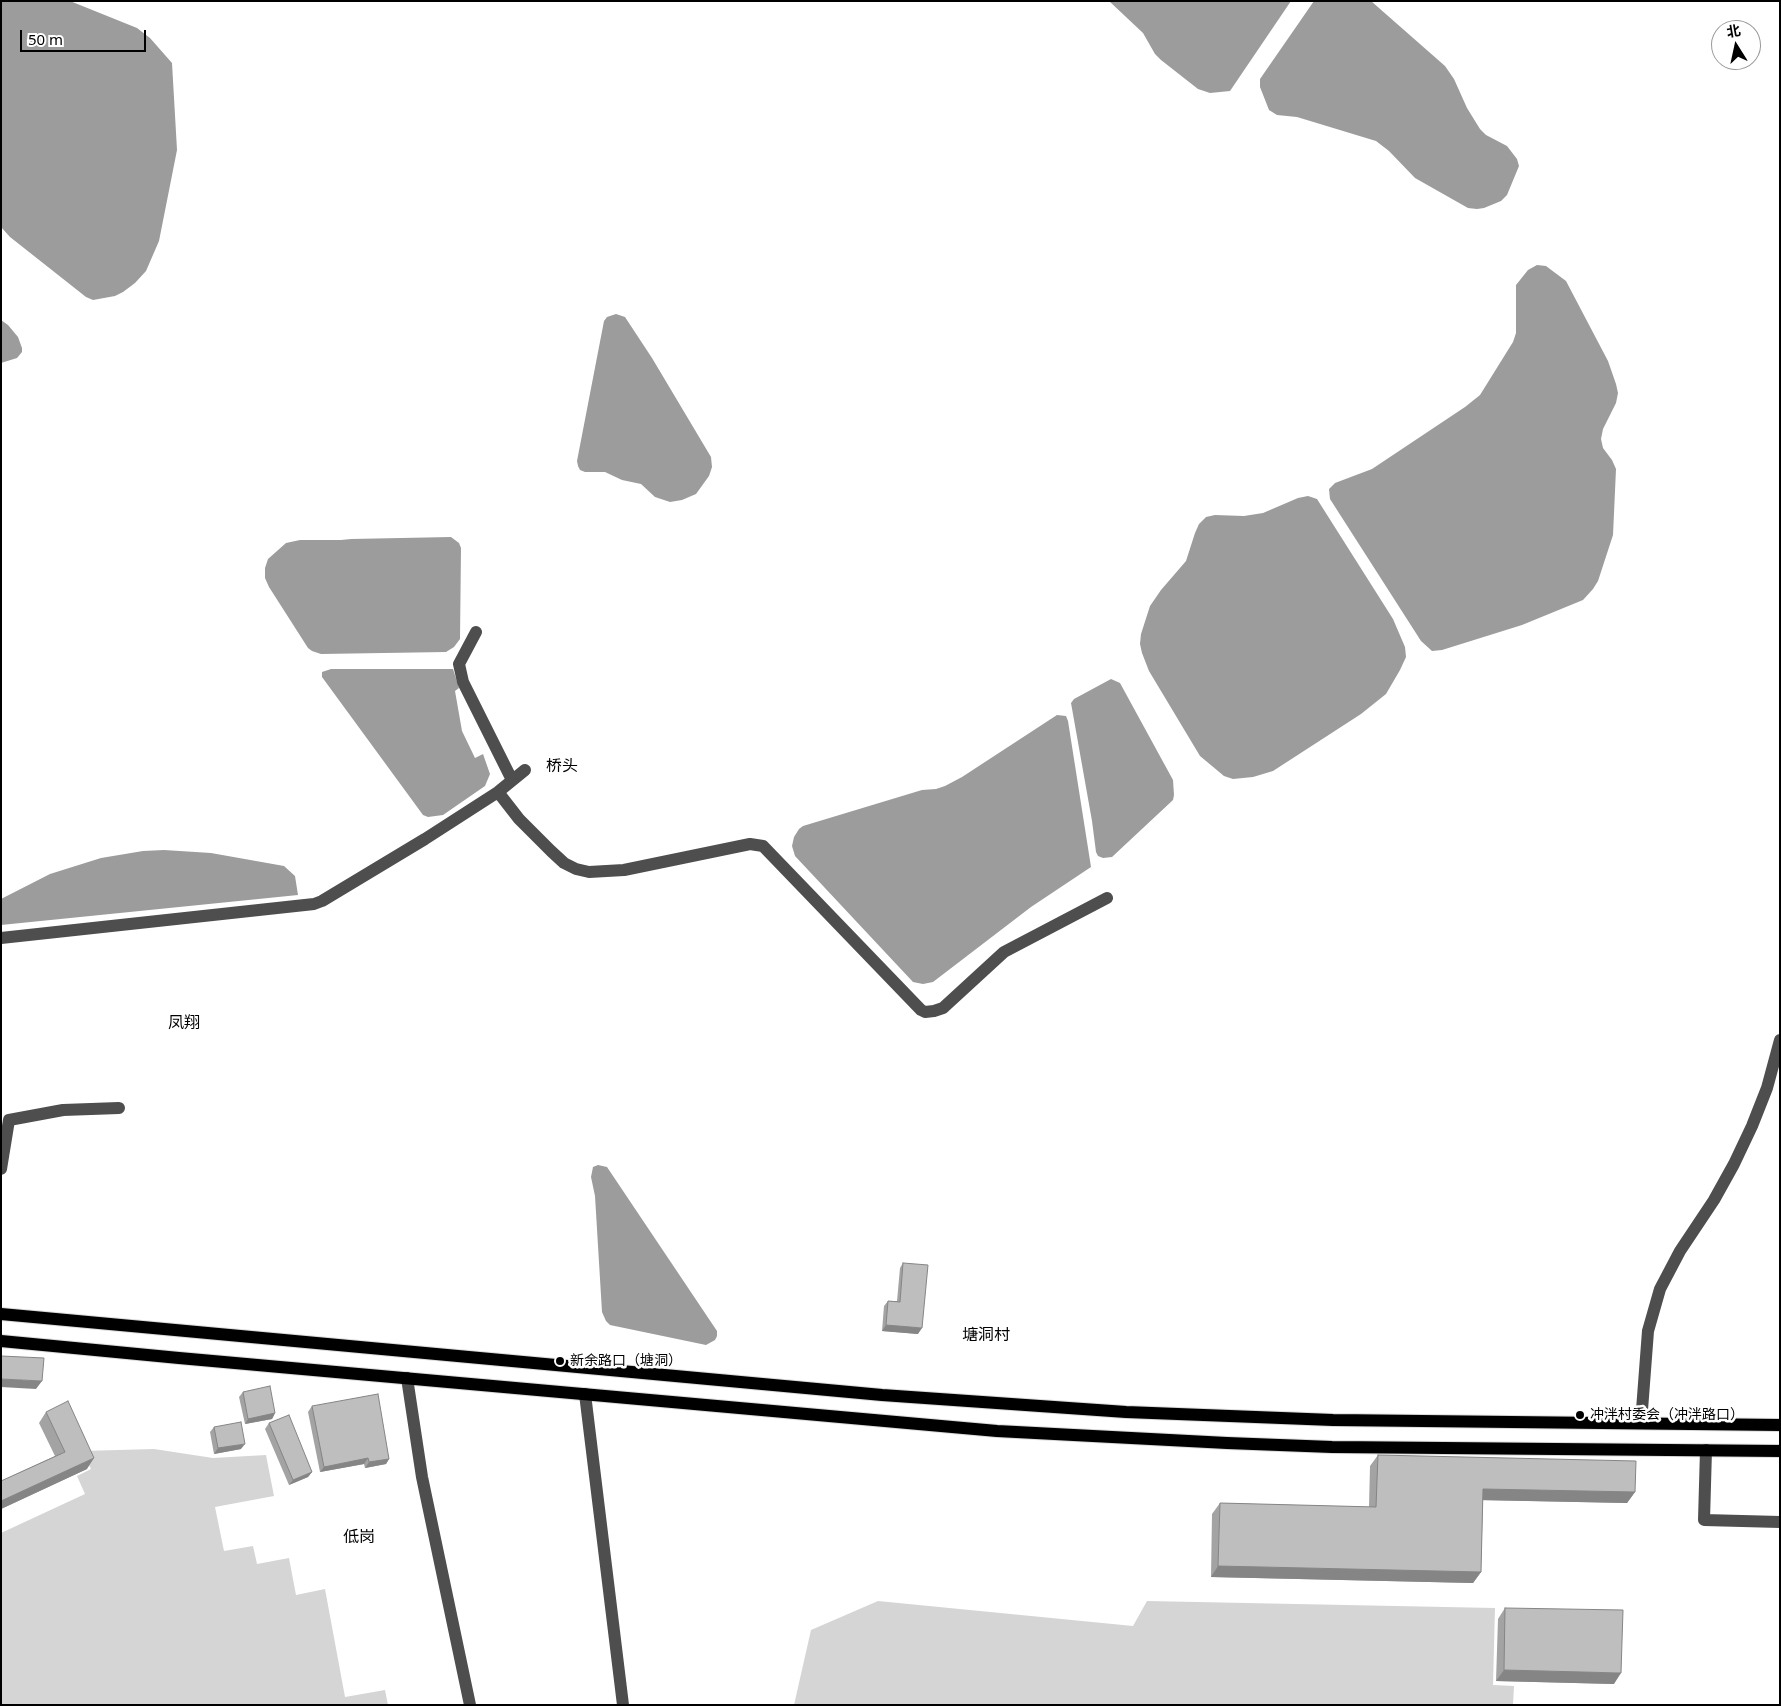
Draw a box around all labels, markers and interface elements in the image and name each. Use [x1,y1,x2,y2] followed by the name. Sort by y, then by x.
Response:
[22,20,149,52] scale bar
[1711,20,1761,70] north arrow
[1725,20,1742,41] text: 北
[28,29,63,49] text: 50 m
[546,756,578,776] district label: 桥头
[168,1013,200,1033] district label: 凤翔
[962,1325,1010,1345] district label: 塘洞村
[570,1353,682,1369] place label: 新余路口（塘洞）
[554,1355,566,1367] marker: 新余路口（塘洞）
[1590,1407,1744,1423] place label: 冲泮村委会（冲泮路口）
[1574,1409,1586,1421] marker: 冲泮村委会（冲泮路口）
[343,1527,375,1547] district label: 低岗

